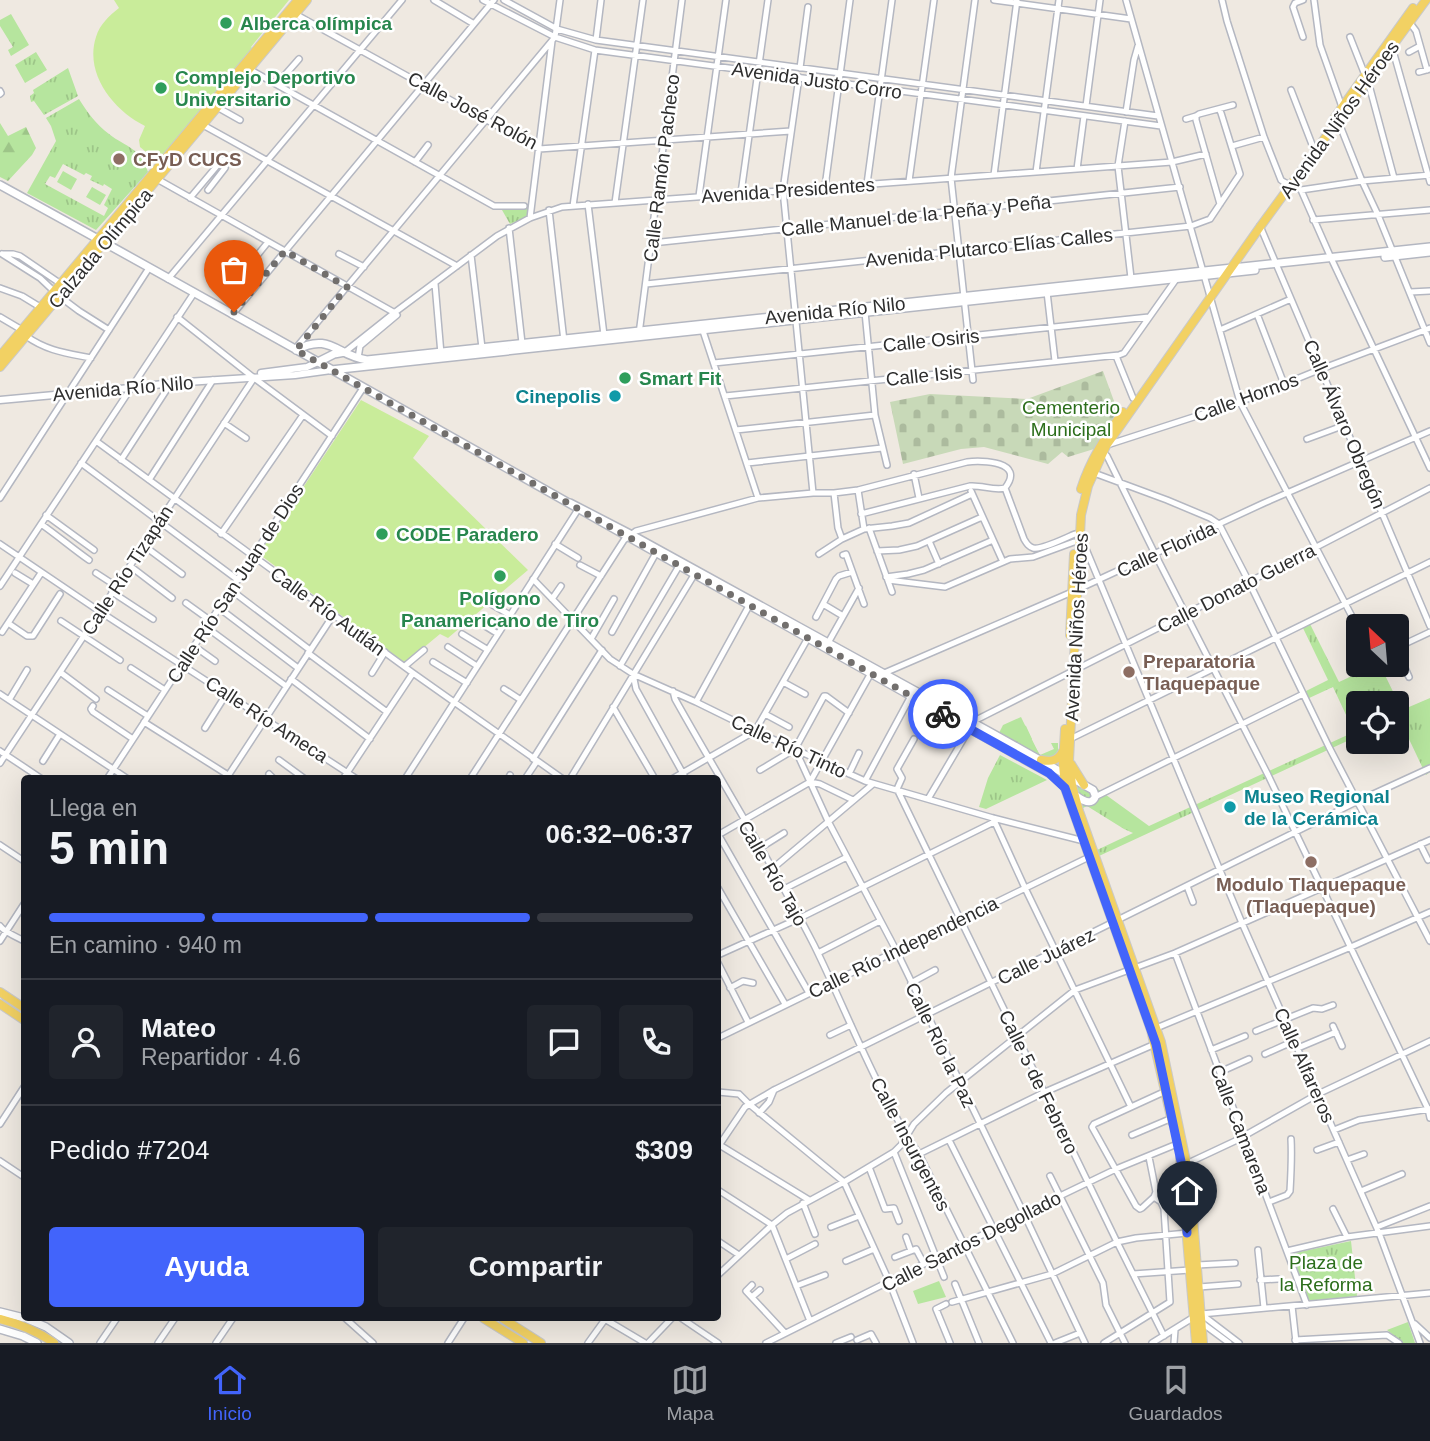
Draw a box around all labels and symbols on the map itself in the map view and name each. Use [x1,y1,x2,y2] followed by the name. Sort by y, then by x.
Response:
[240,13,392,34] place label: Alberca olímpica
[218,15,234,31] marker: Alberca olímpica
[1275,37,1403,202] street label: Avenida Niños Héroes
[730,58,903,103] street label: Avenida Justo Corro
[175,67,356,110] place label: Complejo Deportivo Universitario
[404,67,541,153] street label: Calle José Rolón
[640,73,683,263] street label: Calle Ramón Pacheco
[153,80,169,96] marker: Complejo Deportivo Universitario
[133,149,242,170] place label: CFyD CUCS
[111,151,127,167] marker: CFyD CUCS
[701,174,876,207] street label: Avenida Presidentes
[44,184,157,313] street label: Calzada Olímpica
[780,191,1053,240] street label: Calle Manuel de la Peña y Peña
[864,224,1114,271] street label: Avenida Plutarco Elías Calles
[204,240,264,312] pin
[764,293,906,328] street label: Avenida Río Nilo
[882,325,980,356] street label: Calle Osiris
[1299,336,1390,512] street label: Calle Álvaro Obregón
[885,361,963,390] street label: Calle Isis
[639,368,722,389] place label: Smart Fit
[1191,369,1301,426] street label: Calle Hornos
[617,370,633,386] marker: Smart Fit
[52,372,194,405] street label: Avenida Río Nilo
[515,386,601,407] place label: Cinepolis
[607,388,623,404] marker: Cinepolis
[1022,397,1120,440] park label: Cementerio Municipal
[163,480,308,687] street label: Calle Río San Juan de Dios
[78,502,177,639] street label: Calle Río Tizapán
[1113,517,1219,582] street label: Calle Florida
[396,524,539,545] place label: CODE Paradero
[374,526,390,542] marker: CODE Paradero
[1061,532,1092,722] street label: Avenida Niños Héroes
[1154,539,1319,637] street label: Calle Donato Guerra
[266,563,389,660] street label: Calle Río Autlán
[492,568,508,584] marker: Polígono Panamericano de Tiro
[401,588,599,631] place label: Polígono Panamericano de Tiro
[1346,614,1409,677] north arrow
[1143,651,1260,694] place label: Preparatoria Tlaquepaque
[1121,664,1137,680] marker: Preparatoria Tlaquepaque
[202,672,332,767] street label: Calle Río Ameca
[908,679,978,749] courier
[728,711,850,782] street label: Calle Río Tinto
[1244,786,1390,829] place label: Museo Regional de la Cerámica
[1222,799,1238,815] marker: Museo Regional de la Cerámica
[734,817,811,930] street label: Calle Río Tajo
[1303,854,1319,870] marker: Modulo Tlaquepaque (Tlaquepaque)
[1216,874,1406,917] place label: Modulo Tlaquepaque (Tlaquepaque)
[805,892,1002,1002] street label: Calle Río Independencia
[994,924,1098,989] street label: Calle Juárez
[901,979,980,1111] street label: Calle Río la Paz
[1270,1004,1339,1126] street label: Calle Alfareros
[995,1007,1082,1158] street label: Calle 5 de Febrero
[1206,1061,1275,1197] street label: Calle Camarena
[867,1074,955,1214] street label: Calle Insurgentes
[1157,1161,1217,1233] pin
[878,1187,1064,1296] street label: Calle Santos Degollado
[1280,1252,1373,1295] park label: Plaza de la Reforma

